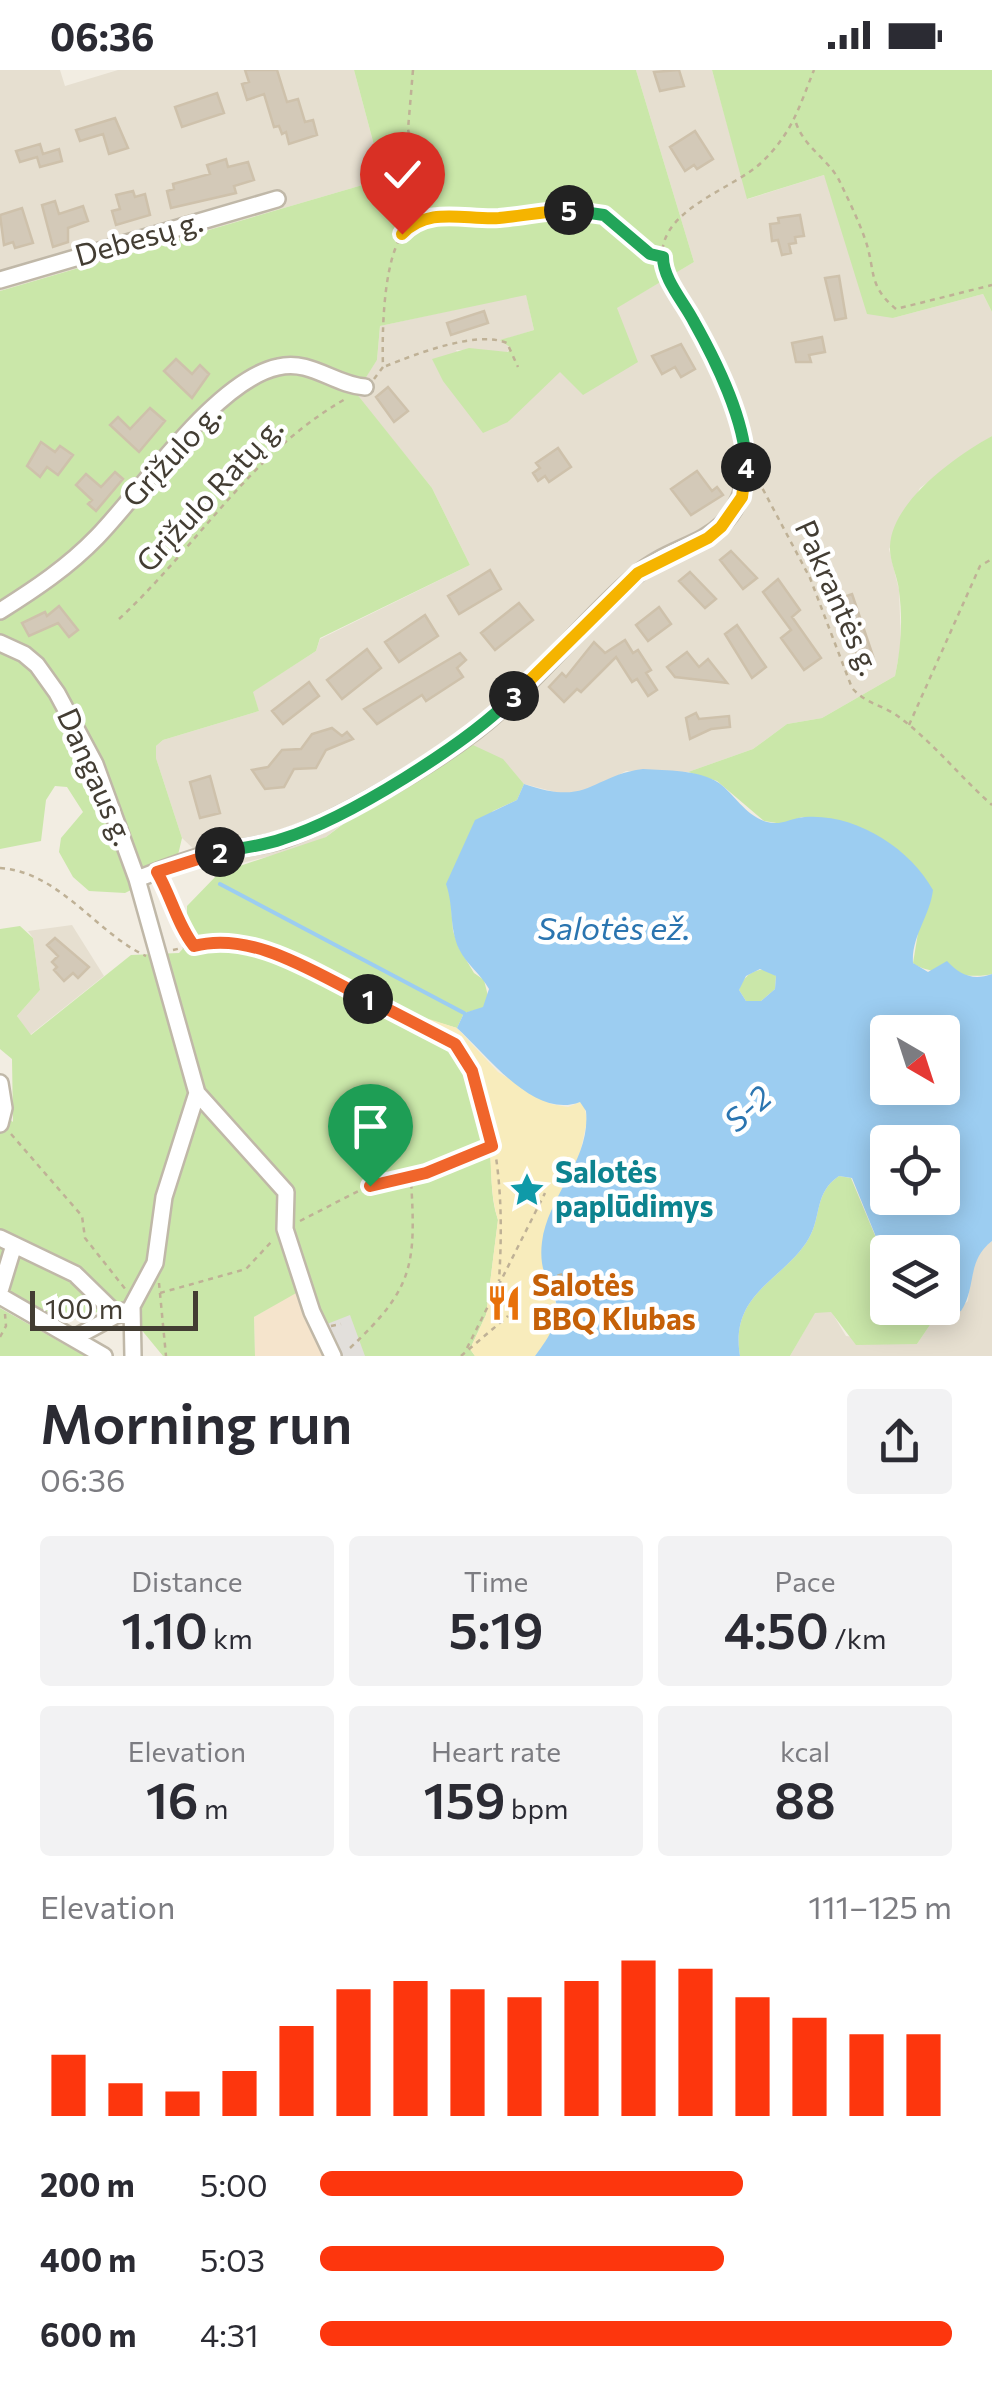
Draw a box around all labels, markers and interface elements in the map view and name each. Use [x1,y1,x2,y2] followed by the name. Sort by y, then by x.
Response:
[50,12,154,59] text: 06:36
[360,132,445,235] pin
[375,147,430,202] icon: check
[544,185,594,235] pin: 5
[561,193,577,227] text: 5
[70,201,206,272] street label: Debesų g.
[113,395,227,514] street label: Grįžulo g.
[127,408,289,578] street label: Grįžulo Ratų g.
[721,442,771,492] pin: 4
[737,450,755,484] text: 4
[789,514,890,680] street label: Pakrantės g.
[489,671,539,721] pin: 3
[506,679,522,713] text: 3
[51,702,144,850] street label: Dangaus g.
[195,827,245,877] pin: 2
[212,835,228,869] text: 2
[537,907,691,947] water label: Salotės ež.
[343,974,393,1024] pin: 1
[362,982,374,1016] text: 1
[870,1015,960,1105] north arrow
[870,1015,960,1325] map controls
[715,1076,779,1139] water label: S-2
[328,1084,413,1187] pin
[343,1099,398,1154] icon: arrive
[870,1125,960,1215] button: locate
[555,1152,713,1223] place label: Salotės paplūdimys
[508,1171,546,1209] place icon: Salotės paplūdimys
[870,1235,960,1325] button: layers
[532,1265,696,1336] place label: Salotės BBQ Klubas
[485,1284,523,1322] restaurant icon: Salotės BBQ Klubas
[30,1286,198,1330] scale bar
[45,1291,123,1325] text: 100 m
[40,1388,352,1455] text: Morning run
[847,1389,952,1494] button: share
[40,1459,126,1499] text: 06:36
[131,1564,243,1598] text: Distance
[464,1564,528,1598] text: Time
[775,1564,835,1598] text: Pace
[121,1598,208,1659] text: 1.10
[449,1598,543,1659] text: 5:19
[724,1598,829,1659] text: 4:50
[208,1621,253,1655] text: km
[829,1621,886,1655] text: /km
[128,1734,246,1768] text: Elevation
[431,1734,561,1768] text: Heart rate
[780,1734,830,1768] text: kcal
[146,1768,199,1829] text: 16
[424,1768,505,1829] text: 159
[774,1768,836,1829] text: 88
[199,1791,228,1825] text: m
[505,1791,568,1825] text: bpm
[40,1886,175,1926] text: Elevation
[808,1886,952,1926] text: 111–125 m
[40,2164,135,2204] text: 200 m
[200,2164,268,2204] text: 5:00
[40,2239,136,2279] text: 400 m
[200,2239,265,2279] text: 5:03
[40,2314,136,2354] text: 600 m
[200,2314,259,2354] text: 4:31

